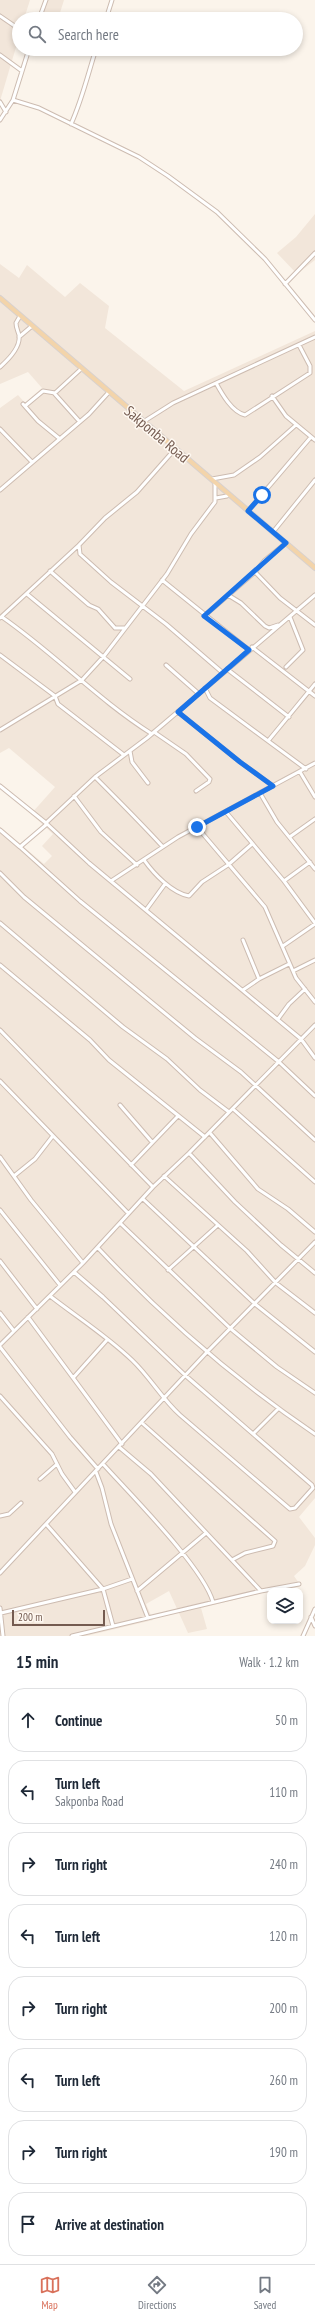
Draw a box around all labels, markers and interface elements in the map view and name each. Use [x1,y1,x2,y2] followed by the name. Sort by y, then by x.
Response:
[12,12,303,56] search box
[26,23,48,45] icon: search
[58,25,119,44] text: Search here
[121,401,193,467] street label: Sakponba Road
[253,486,271,504] route start
[188,818,206,836] route end
[267,1588,303,1624] map controls
[267,1588,303,1624] button: layers
[12,1608,105,1627] scale bar
[18,1610,42,1624] text: 200 m
[16,1651,58,1673] text: 15 min
[239,1654,299,1671] text: Walk · 1.2 km
[17,1709,39,1731] icon: ahead
[55,1711,102,1730] text: Continue
[275,1712,298,1729] text: 50 m
[55,1774,100,1793] text: Turn left
[17,1781,39,1803] icon: left
[269,1784,298,1801] text: 110 m
[55,1793,124,1810] text: Sakponba Road
[17,1853,39,1875] icon: right
[55,1855,107,1874] text: Turn right
[269,1856,298,1873] text: 240 m
[17,1925,39,1947] icon: left
[55,1927,100,1946] text: Turn left
[269,1928,298,1945] text: 120 m
[17,1997,39,2019] icon: right
[55,1999,107,2018] text: Turn right
[269,2000,298,2017] text: 200 m
[17,2069,39,2091] icon: left
[55,2071,100,2090] text: Turn left
[269,2072,298,2089] text: 260 m
[17,2141,39,2163] icon: right
[55,2143,107,2162] text: Turn right
[269,2144,298,2161] text: 190 m
[17,2213,39,2235] icon: arrive
[55,2215,164,2234] text: Arrive at destination
[39,2274,61,2312] tab: Map
[138,2274,176,2312] tab: Directions
[254,2274,276,2312] tab: Saved

